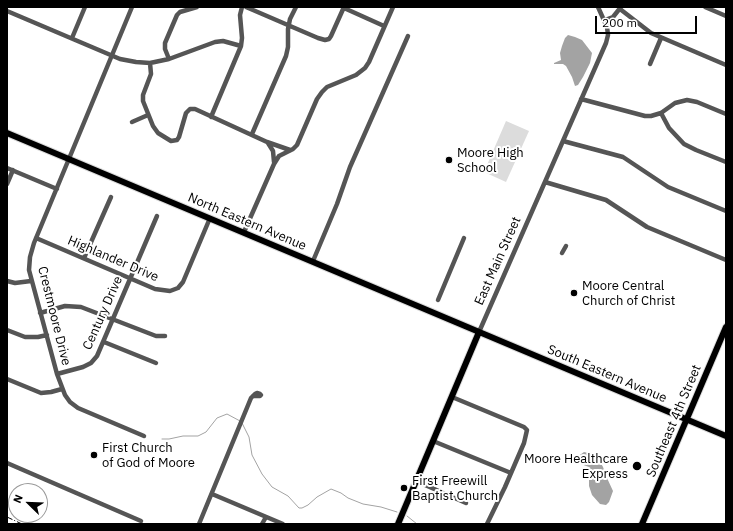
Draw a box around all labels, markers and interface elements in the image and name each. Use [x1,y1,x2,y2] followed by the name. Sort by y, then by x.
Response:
[597,8,699,34] scale bar
[602,15,637,30] text: 200 m
[457,145,524,176] place label: Moore High School
[444,155,454,165] marker: Moore High School
[185,190,309,254] street label: North Eastern Avenue
[472,214,524,308] street label: East Main Street
[65,233,161,285] street label: Highlander Drive
[34,265,74,367] street label: Crestmoore Drive
[80,274,126,352] street label: Century Drive
[582,278,675,309] place label: Moore Central Church of Christ
[569,288,579,298] marker: Moore Central Church of Christ
[545,342,669,406] street label: South Eastern Avenue
[643,362,705,480] street label: Southeast 4th Street
[102,440,195,471] place label: First Church of God of Moore
[89,450,99,460] marker: First Church of God of Moore
[524,451,628,482] place label: Moore Healthcare Express
[631,460,643,472] marker: Moore Healthcare Express
[412,473,498,504] place label: First Freewill Baptist Church
[8,483,48,523] north arrow
[399,483,409,493] marker: First Freewill Baptist Church
[10,492,26,505] text: N

